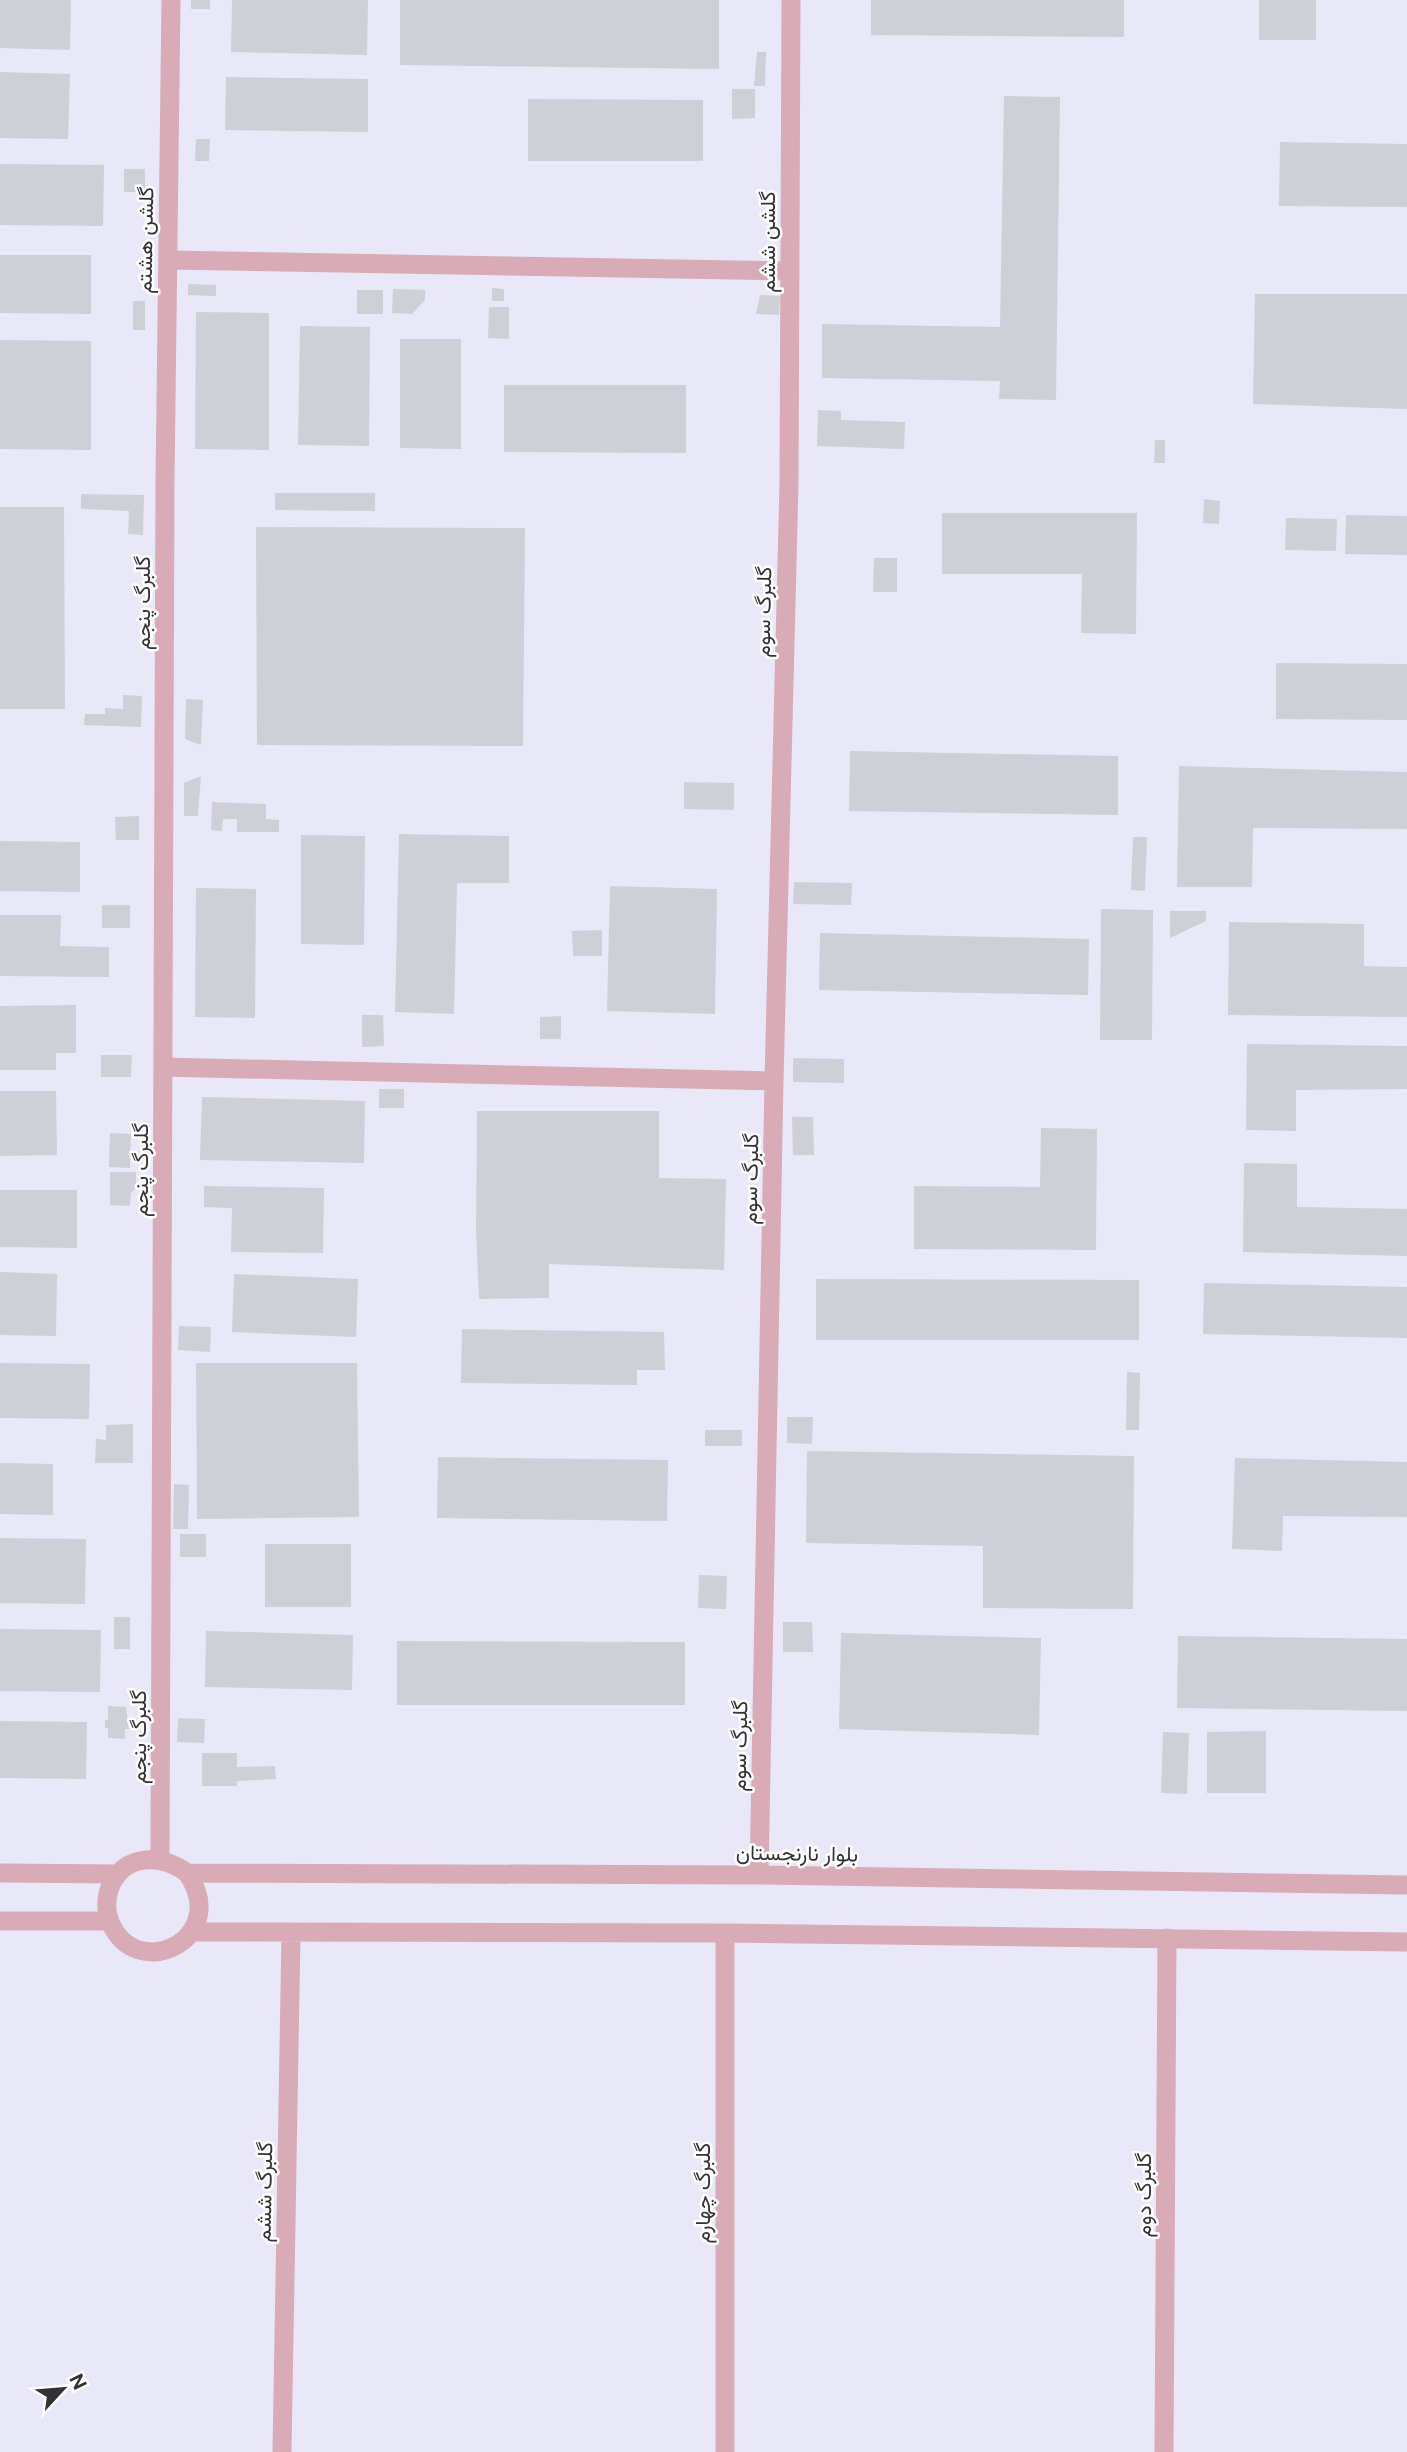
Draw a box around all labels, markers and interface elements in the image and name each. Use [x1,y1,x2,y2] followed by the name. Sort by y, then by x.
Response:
[132,186,160,294] street label: گلشن هشتم
[755,191,782,293] street label: گلشن ششم
[130,556,157,650] street label: گلبرگ پنجم
[750,566,778,658] street label: گلبرگ سوم
[128,1123,155,1217] street label: گلبرگ پنجم
[737,1133,765,1225] street label: گلبرگ سوم
[126,1690,153,1784] street label: گلبرگ پنجم
[726,1700,754,1792] street label: گلبرگ سوم
[736,1839,858,1868] street label: بلوار نارنجستان
[251,2142,279,2243] street label: گلبرگ ششم
[690,2143,717,2244] street label: گلبرگ چهارم
[1131,2153,1158,2237] street label: گلبرگ دوم
[28,2354,98,2424] north arrow
[65,2370,91,2393] text: N

